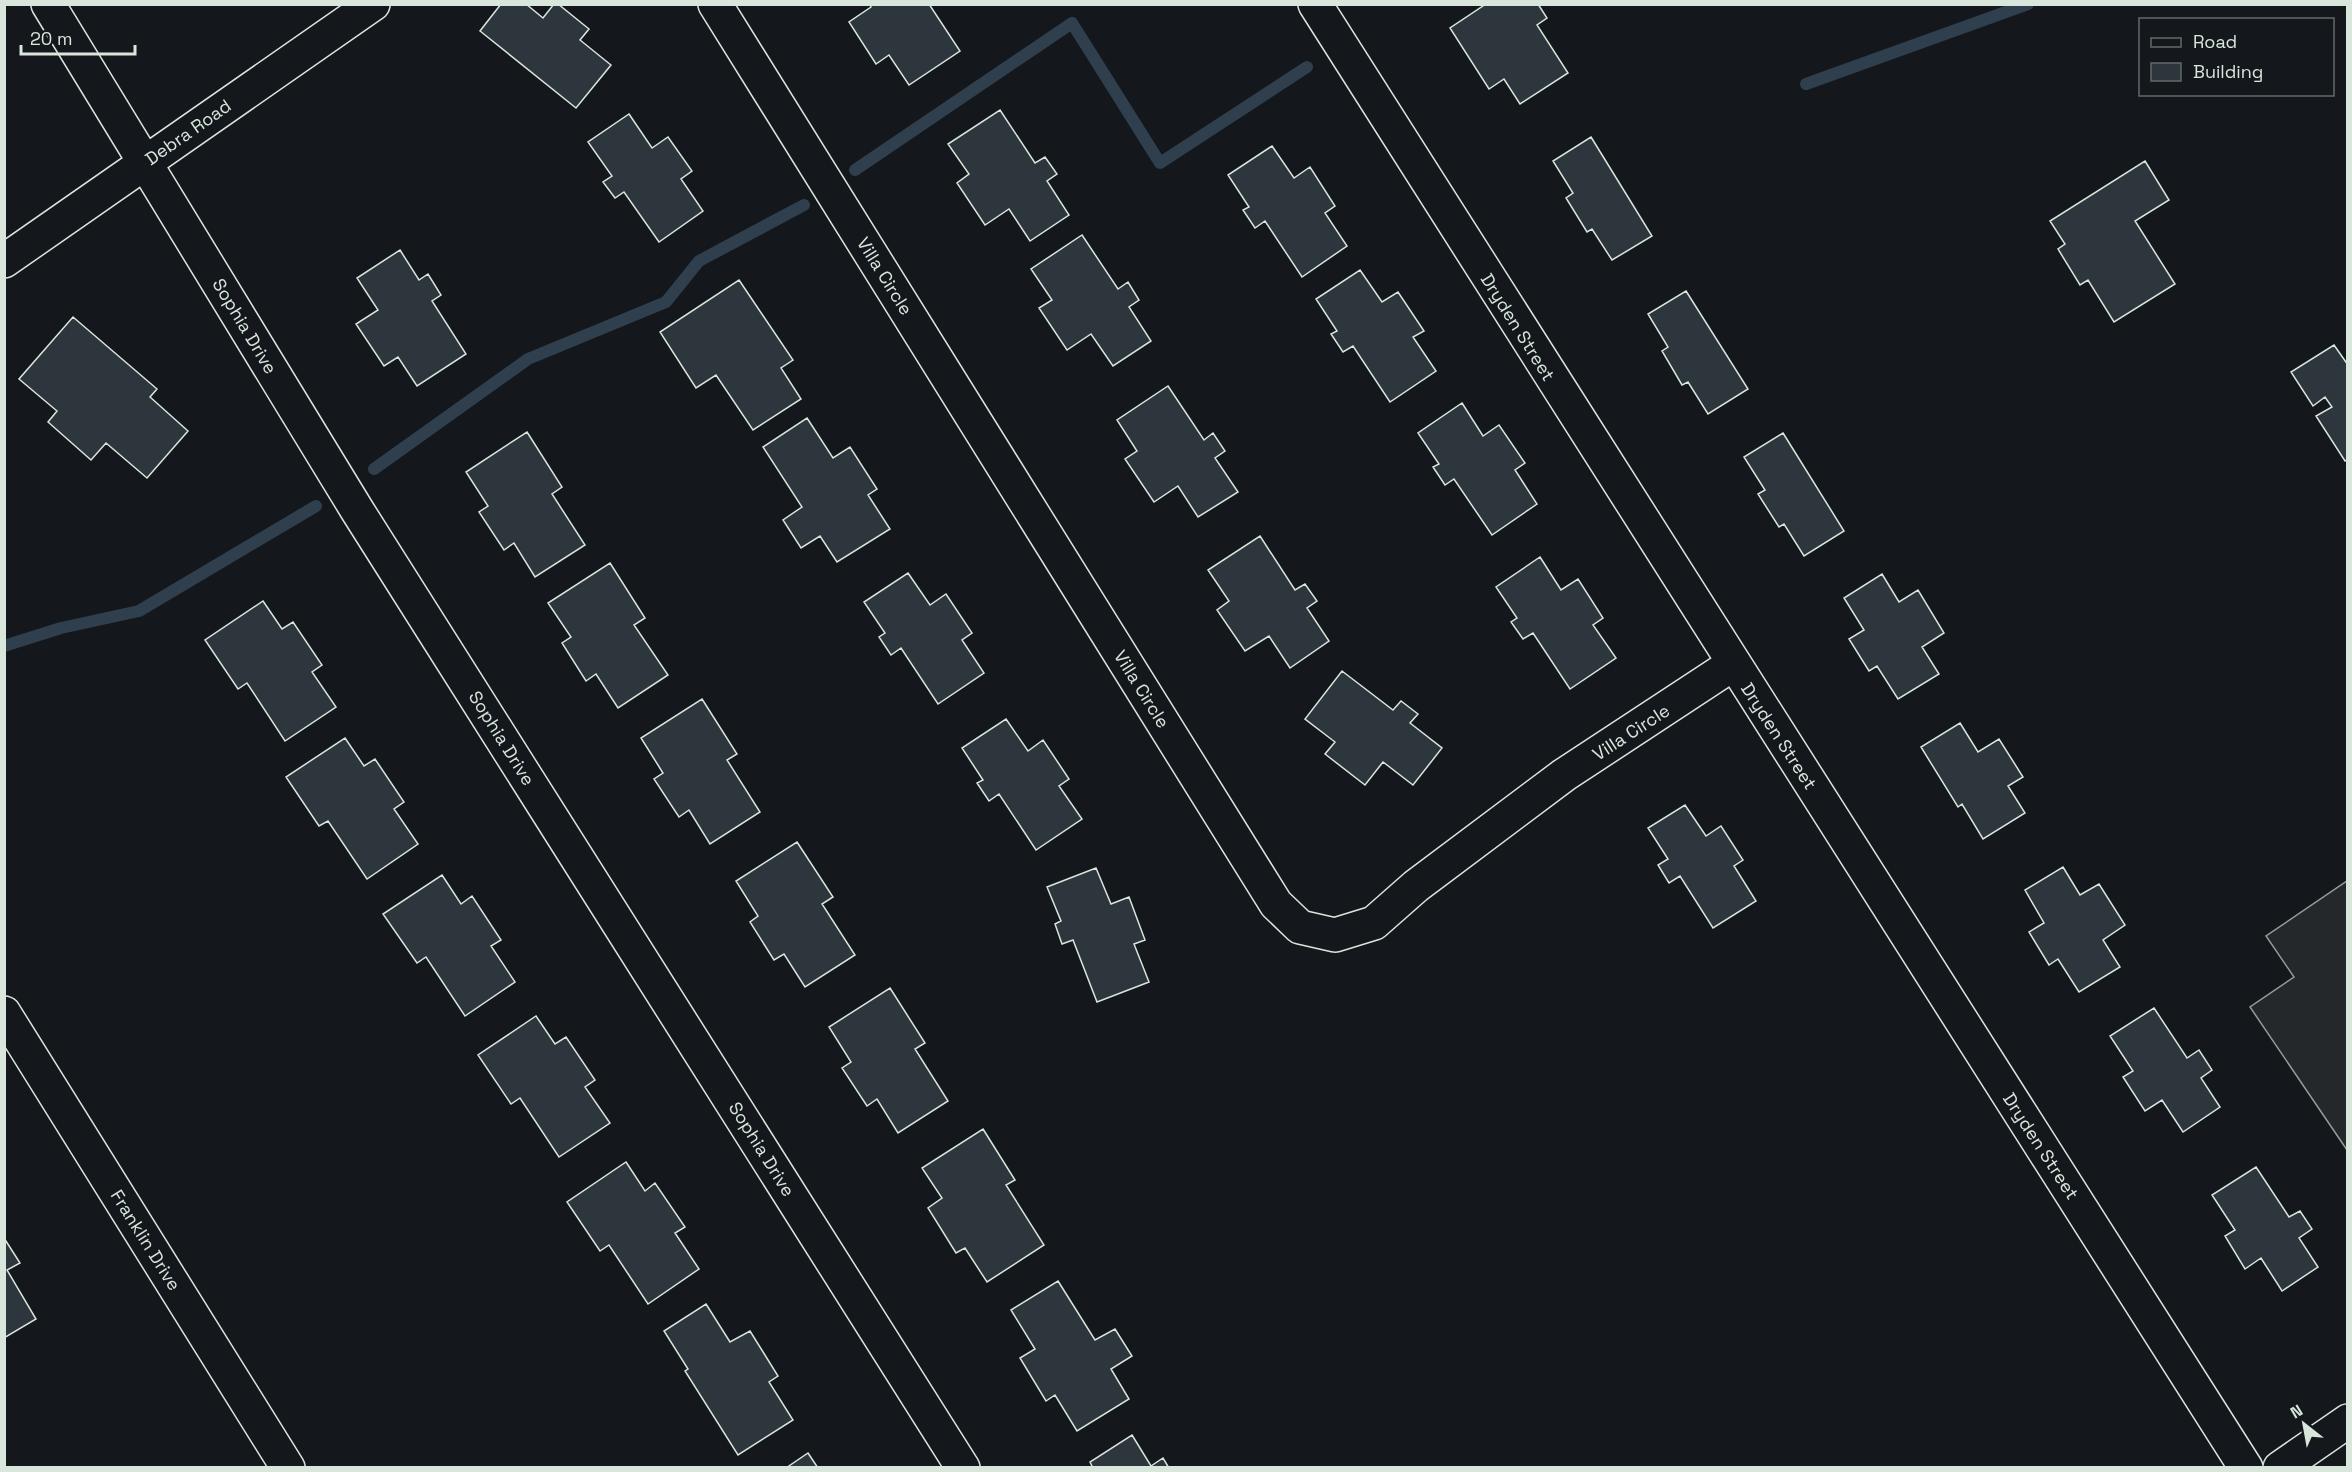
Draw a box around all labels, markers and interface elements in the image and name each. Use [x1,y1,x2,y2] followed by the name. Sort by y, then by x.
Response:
[21,18,135,56] scale bar
[2139,18,2334,96] legend
[30,27,73,50] text: 20 m
[2193,30,2237,53] text: Road
[2193,60,2263,83] text: Building
[141,94,235,170] street label: Debra Road
[852,233,918,319] street label: Villa Circle
[1476,269,1560,385] street label: Dryden Street
[208,274,282,378] street label: Sophia Drive
[1109,646,1175,732] street label: Villa Circle
[1736,678,1822,794] street label: Dryden Street
[464,686,540,790] street label: Sophia Drive
[1588,698,1674,766] street label: Villa Circle
[1998,1088,2084,1204] street label: Dryden Street
[724,1097,800,1201] street label: Sophia Drive
[106,1185,186,1295] street label: Franklin Drive
[2274,1394,2334,1454] north arrow
[2287,1400,2307,1423] text: N

